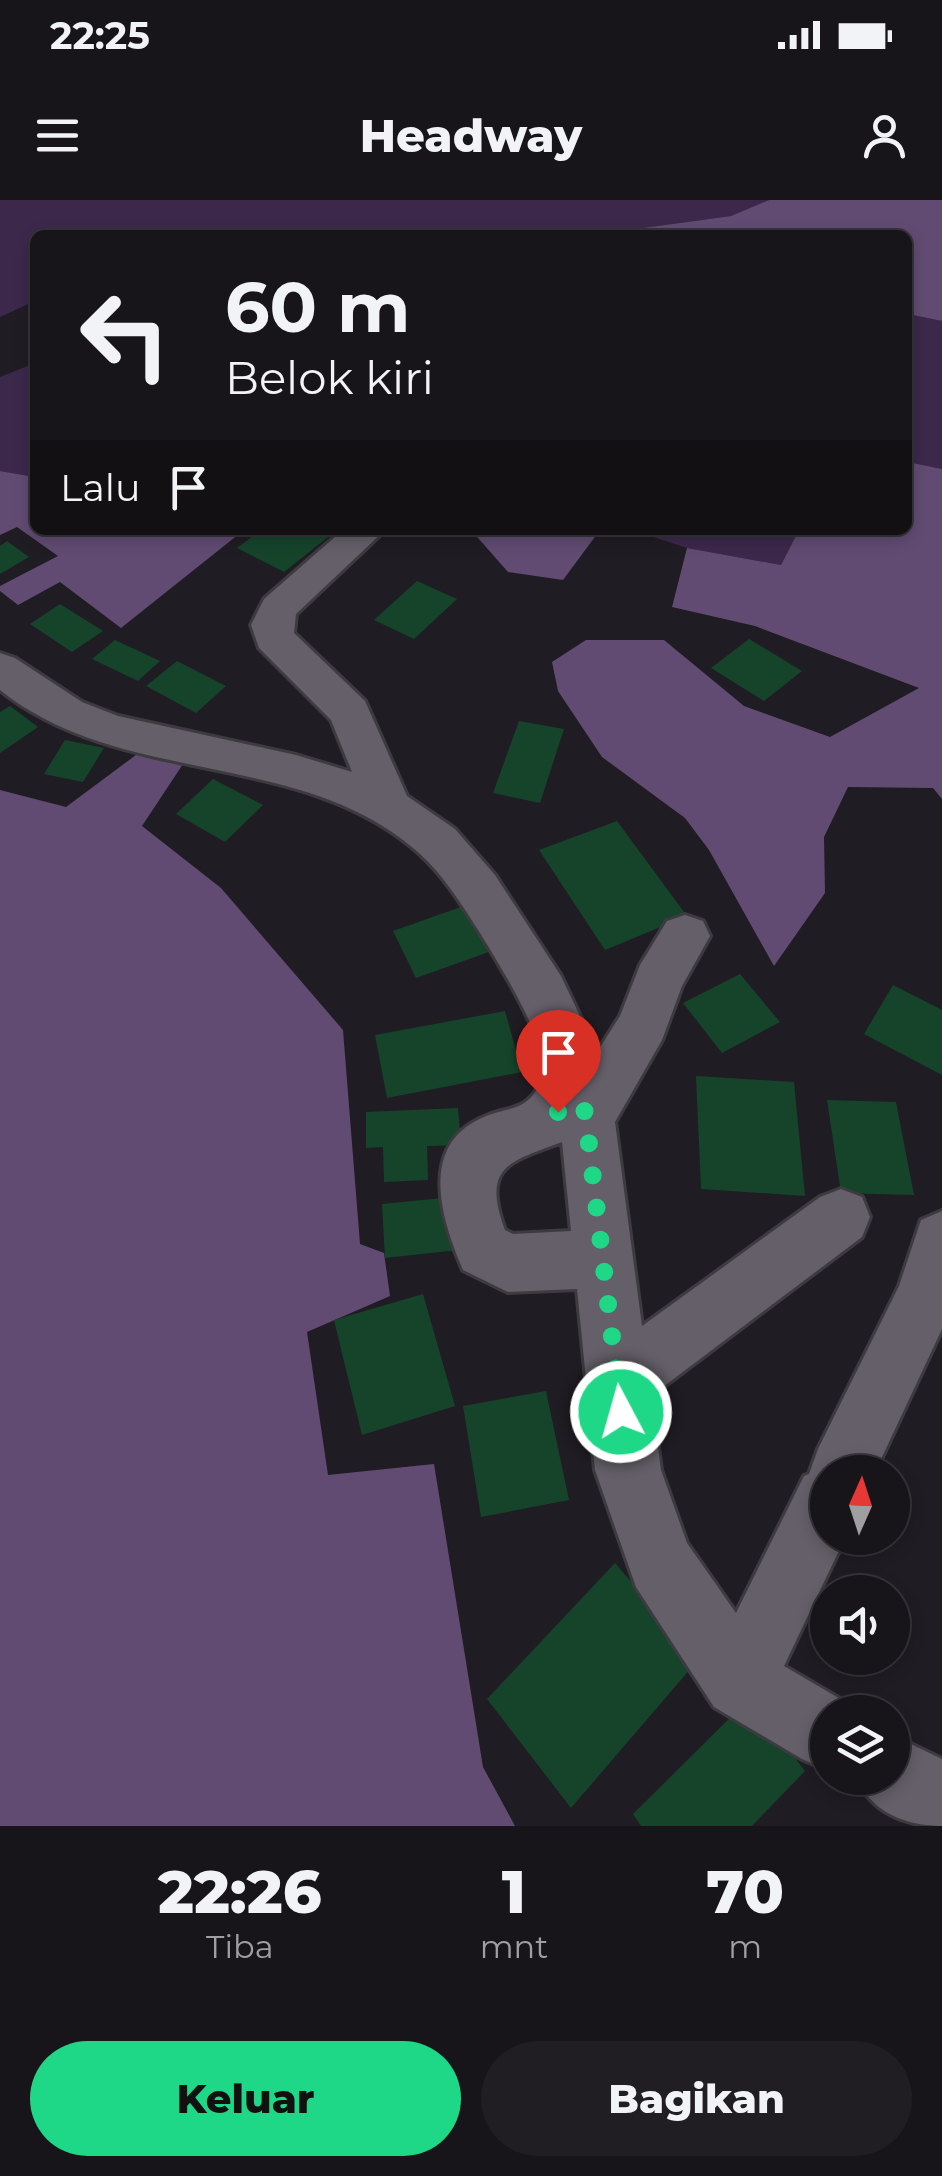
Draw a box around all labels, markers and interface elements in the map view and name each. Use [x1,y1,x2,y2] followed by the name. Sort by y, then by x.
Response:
[50,12,150,59] text: 22:25
[30,108,85,163] icon: menu
[360,108,582,163] text: Headway
[857,108,912,163] icon: person
[225,264,410,350] text: 60 m
[60,270,190,400] icon: left
[225,350,434,405] text: Belok kiri
[161,460,216,515] icon: arrive
[60,464,141,511] text: Lalu
[516,1010,601,1113] pin
[531,1025,586,1080] icon: arrive
[569,1360,673,1464] position arrow
[810,1455,910,1555] north arrow
[810,1455,910,1795] map controls
[810,1575,910,1675] button: sound
[810,1695,910,1795] button: layers
[158,1855,322,1928] text: 22:26
[502,1855,526,1928] text: 1
[706,1855,784,1928] text: 70
[206,1927,274,1966] text: Tiba
[480,1927,548,1966] text: mnt
[728,1927,762,1966] text: m
[30,2041,461,2156] button: Keluar
[481,2041,912,2156] button: Bagikan

